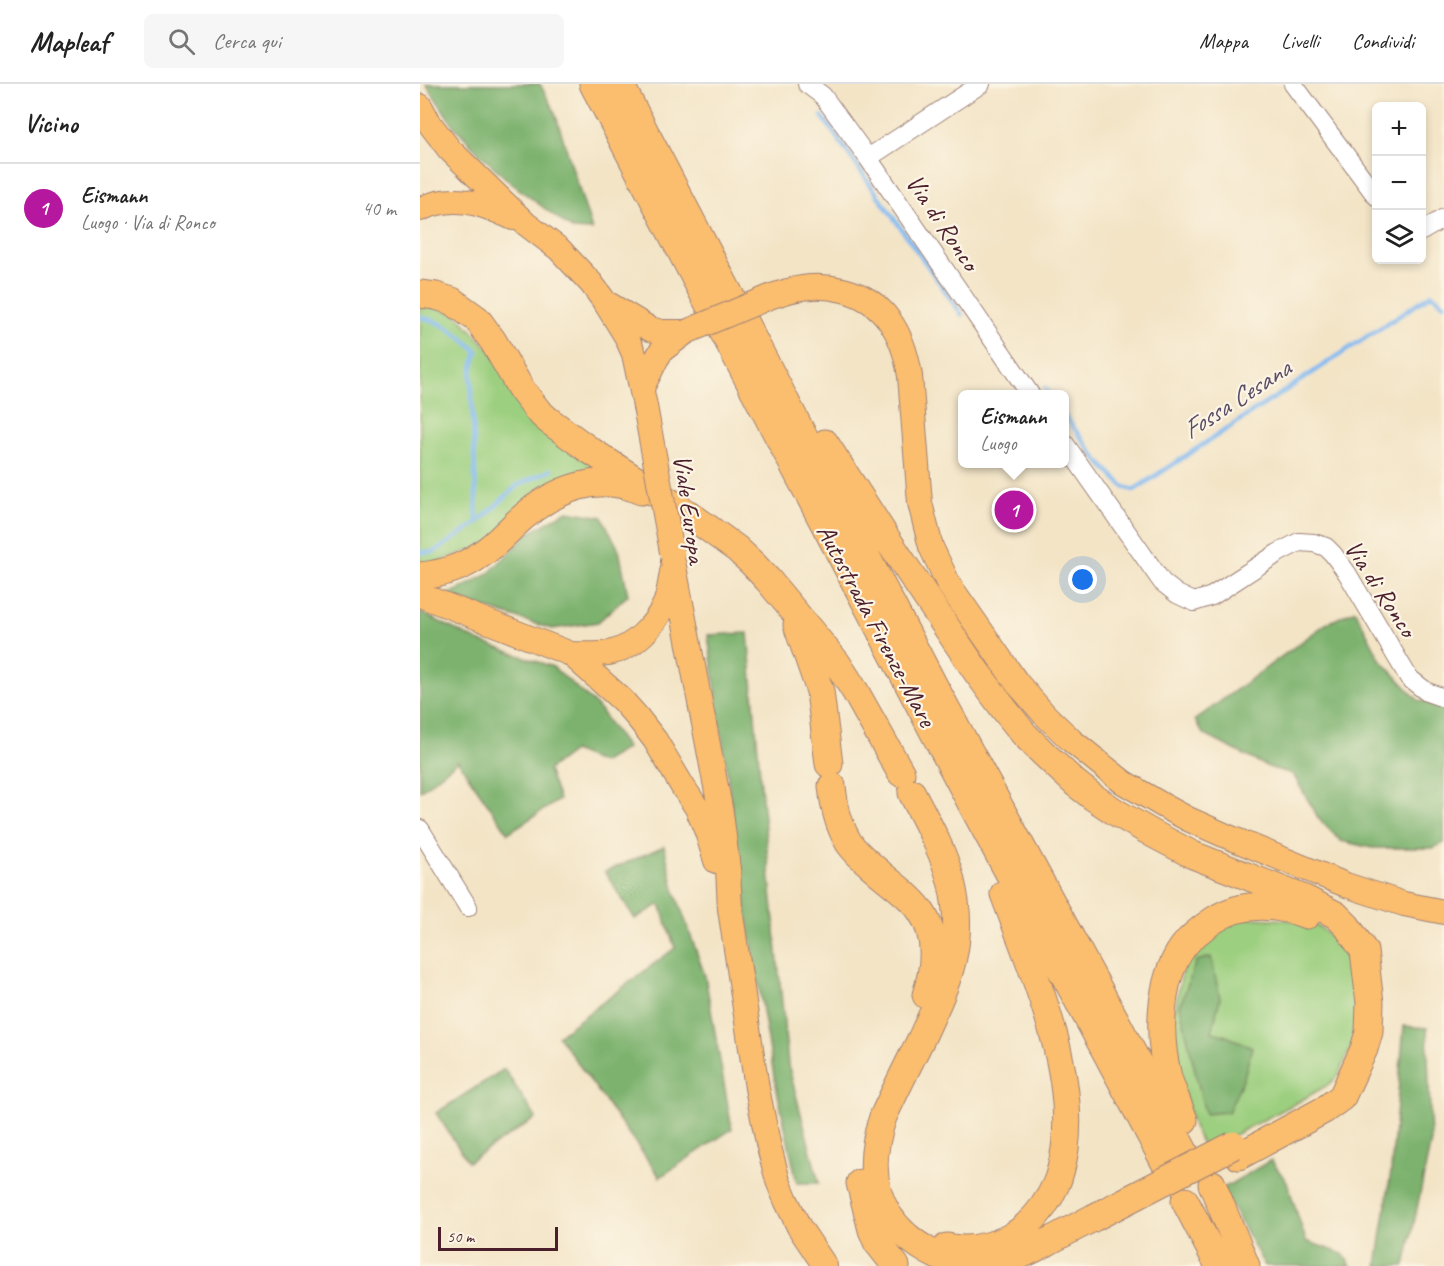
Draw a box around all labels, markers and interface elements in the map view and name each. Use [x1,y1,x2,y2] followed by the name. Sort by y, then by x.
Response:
[144,14,564,68] search box
[30,24,108,59] text: Mapleaf
[165,25,198,58] icon: search
[213,27,281,55] text: Cerca qui
[1199,28,1248,54] text: Mappa
[1281,28,1319,54] text: Livelli
[1352,28,1414,54] text: Condividi
[1372,102,1426,264] map controls
[1372,102,1426,156] button: +
[24,107,78,140] text: Vicino
[1372,156,1426,210] button: −
[898,168,988,279] street label: Via di Ronco
[81,182,147,210] text: Eismann
[39,196,48,221] text: 1
[362,196,396,221] text: 40 m
[81,210,215,235] text: Luogo · Via di Ronco
[1372,210,1426,264] button: layers
[1175,350,1299,447] water label: Fossa Cesana
[958,390,1069,468] popup
[980,403,1047,431] text: Eismann
[980,431,1017,456] text: Luogo
[666,453,714,568] street label: Viale Europa
[994,488,1034,532] pin: 1
[809,518,945,734] street label: Autostrada Firenze-Mare
[1337,534,1426,645] street label: Via di Ronco
[1068,565,1097,594] your location
[438,1224,558,1252] scale bar
[447,1227,474,1247] text: 50 m

